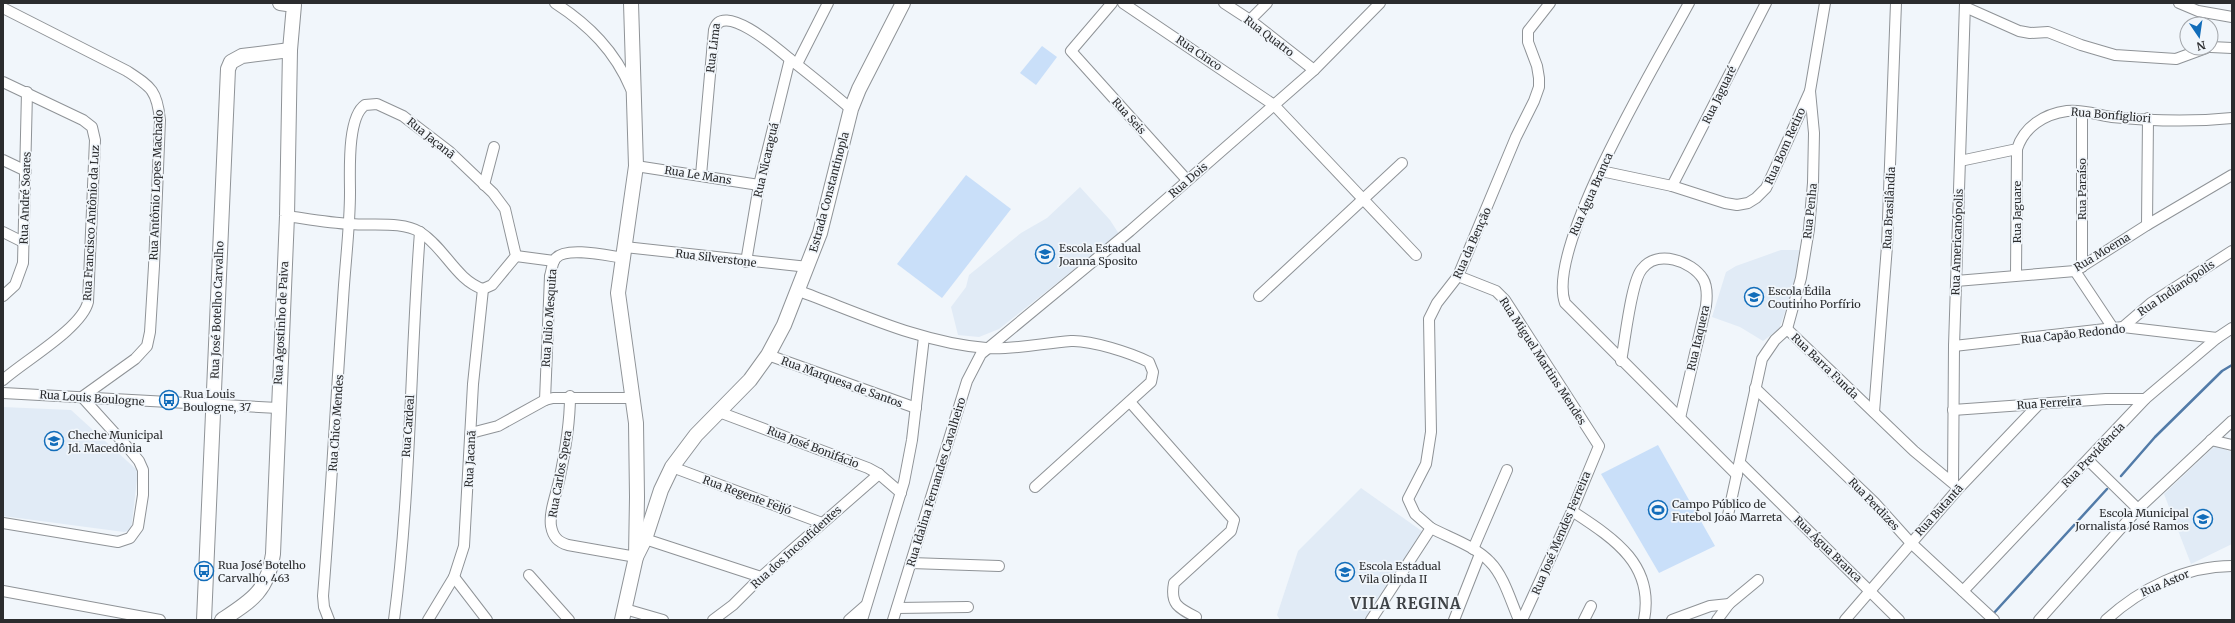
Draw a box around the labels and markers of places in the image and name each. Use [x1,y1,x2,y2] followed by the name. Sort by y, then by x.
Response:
[1058,241,1142,268] place label: Escola Estadual Joanna Sposito
[1034,243,1056,265] school or university icon: Escola Estadual Joanna Sposito
[1768,284,1861,311] place label: Escola Édila Coutinho Porfírio
[1743,286,1765,308] school or university icon: Escola Édila Coutinho Porfírio
[183,387,251,414] place label: Rua Louis Boulogne, 37
[158,389,180,411] bus stop icon: Rua Louis Boulogne, 37
[67,428,163,455] place label: Cheche Municipal Jd. Macedônia
[43,430,65,452] school or university icon: Cheche Municipal Jd. Macedônia
[1672,497,1782,524] place label: Campo Público de Futebol João Marreta
[1647,499,1669,521] sports icon: Campo Público de Futebol João Marreta
[2074,506,2190,533] place label: Escola Municipal Jornalista José Ramos
[2192,508,2214,530] school or university icon: Escola Municipal Jornalista José Ramos
[218,558,306,585] place label: Rua José Botelho Carvalho, 463
[1358,559,1442,586] place label: Escola Estadual Vila Olinda II
[193,560,215,582] bus stop icon: Rua José Botelho Carvalho, 463
[1334,561,1356,583] school or university icon: Escola Estadual Vila Olinda II

